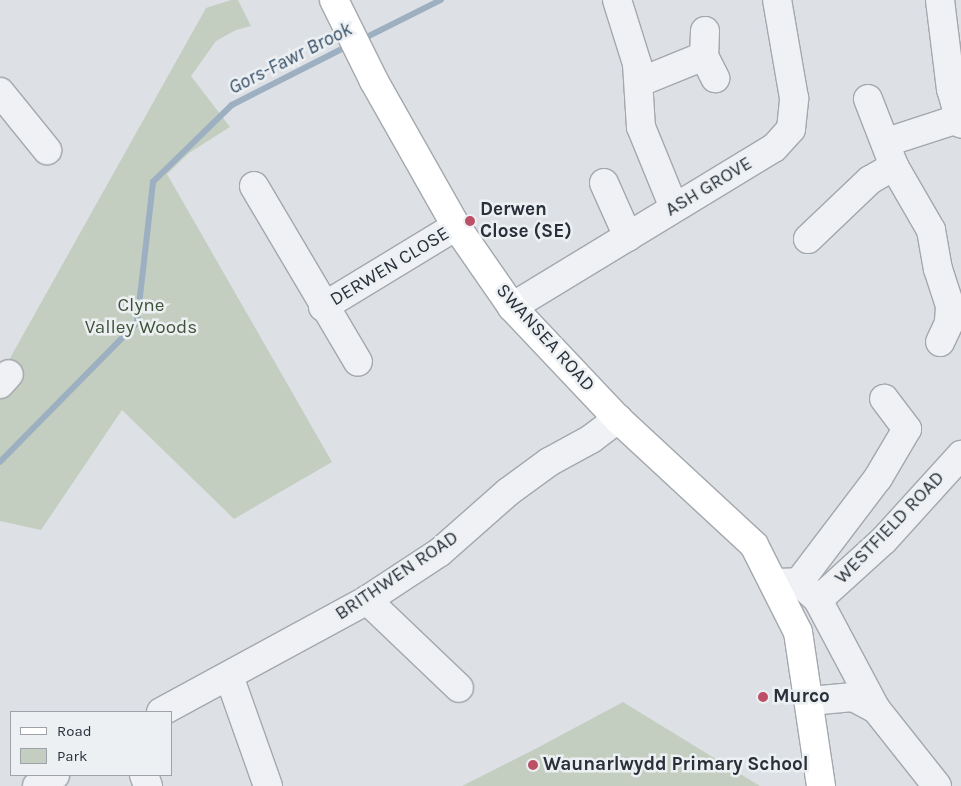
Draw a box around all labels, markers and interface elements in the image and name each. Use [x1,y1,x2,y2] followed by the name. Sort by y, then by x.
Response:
[224,17,356,99] water label: Gors-Fawr Brook
[662,152,756,222] street label: ASH GROVE
[480,199,572,243] place label: Derwen Close (SE)
[464,215,476,227] marker: Derwen Close (SE)
[326,222,454,312] street label: DERWEN CLOSE
[491,280,599,396] street label: SWANSEA ROAD
[85,295,197,339] park label: Clyne Valley Woods
[830,467,950,589] street label: WESTFIELD ROAD
[331,526,463,626] street label: BRITHWEN ROAD
[773,686,830,708] place label: Murco
[757,691,769,703] marker: Murco
[10,711,172,776] legend
[57,722,92,740] text: Road
[57,747,87,765] text: Park
[543,754,809,776] place label: Waunarlwydd Primary School
[527,759,539,771] marker: Waunarlwydd Primary School

